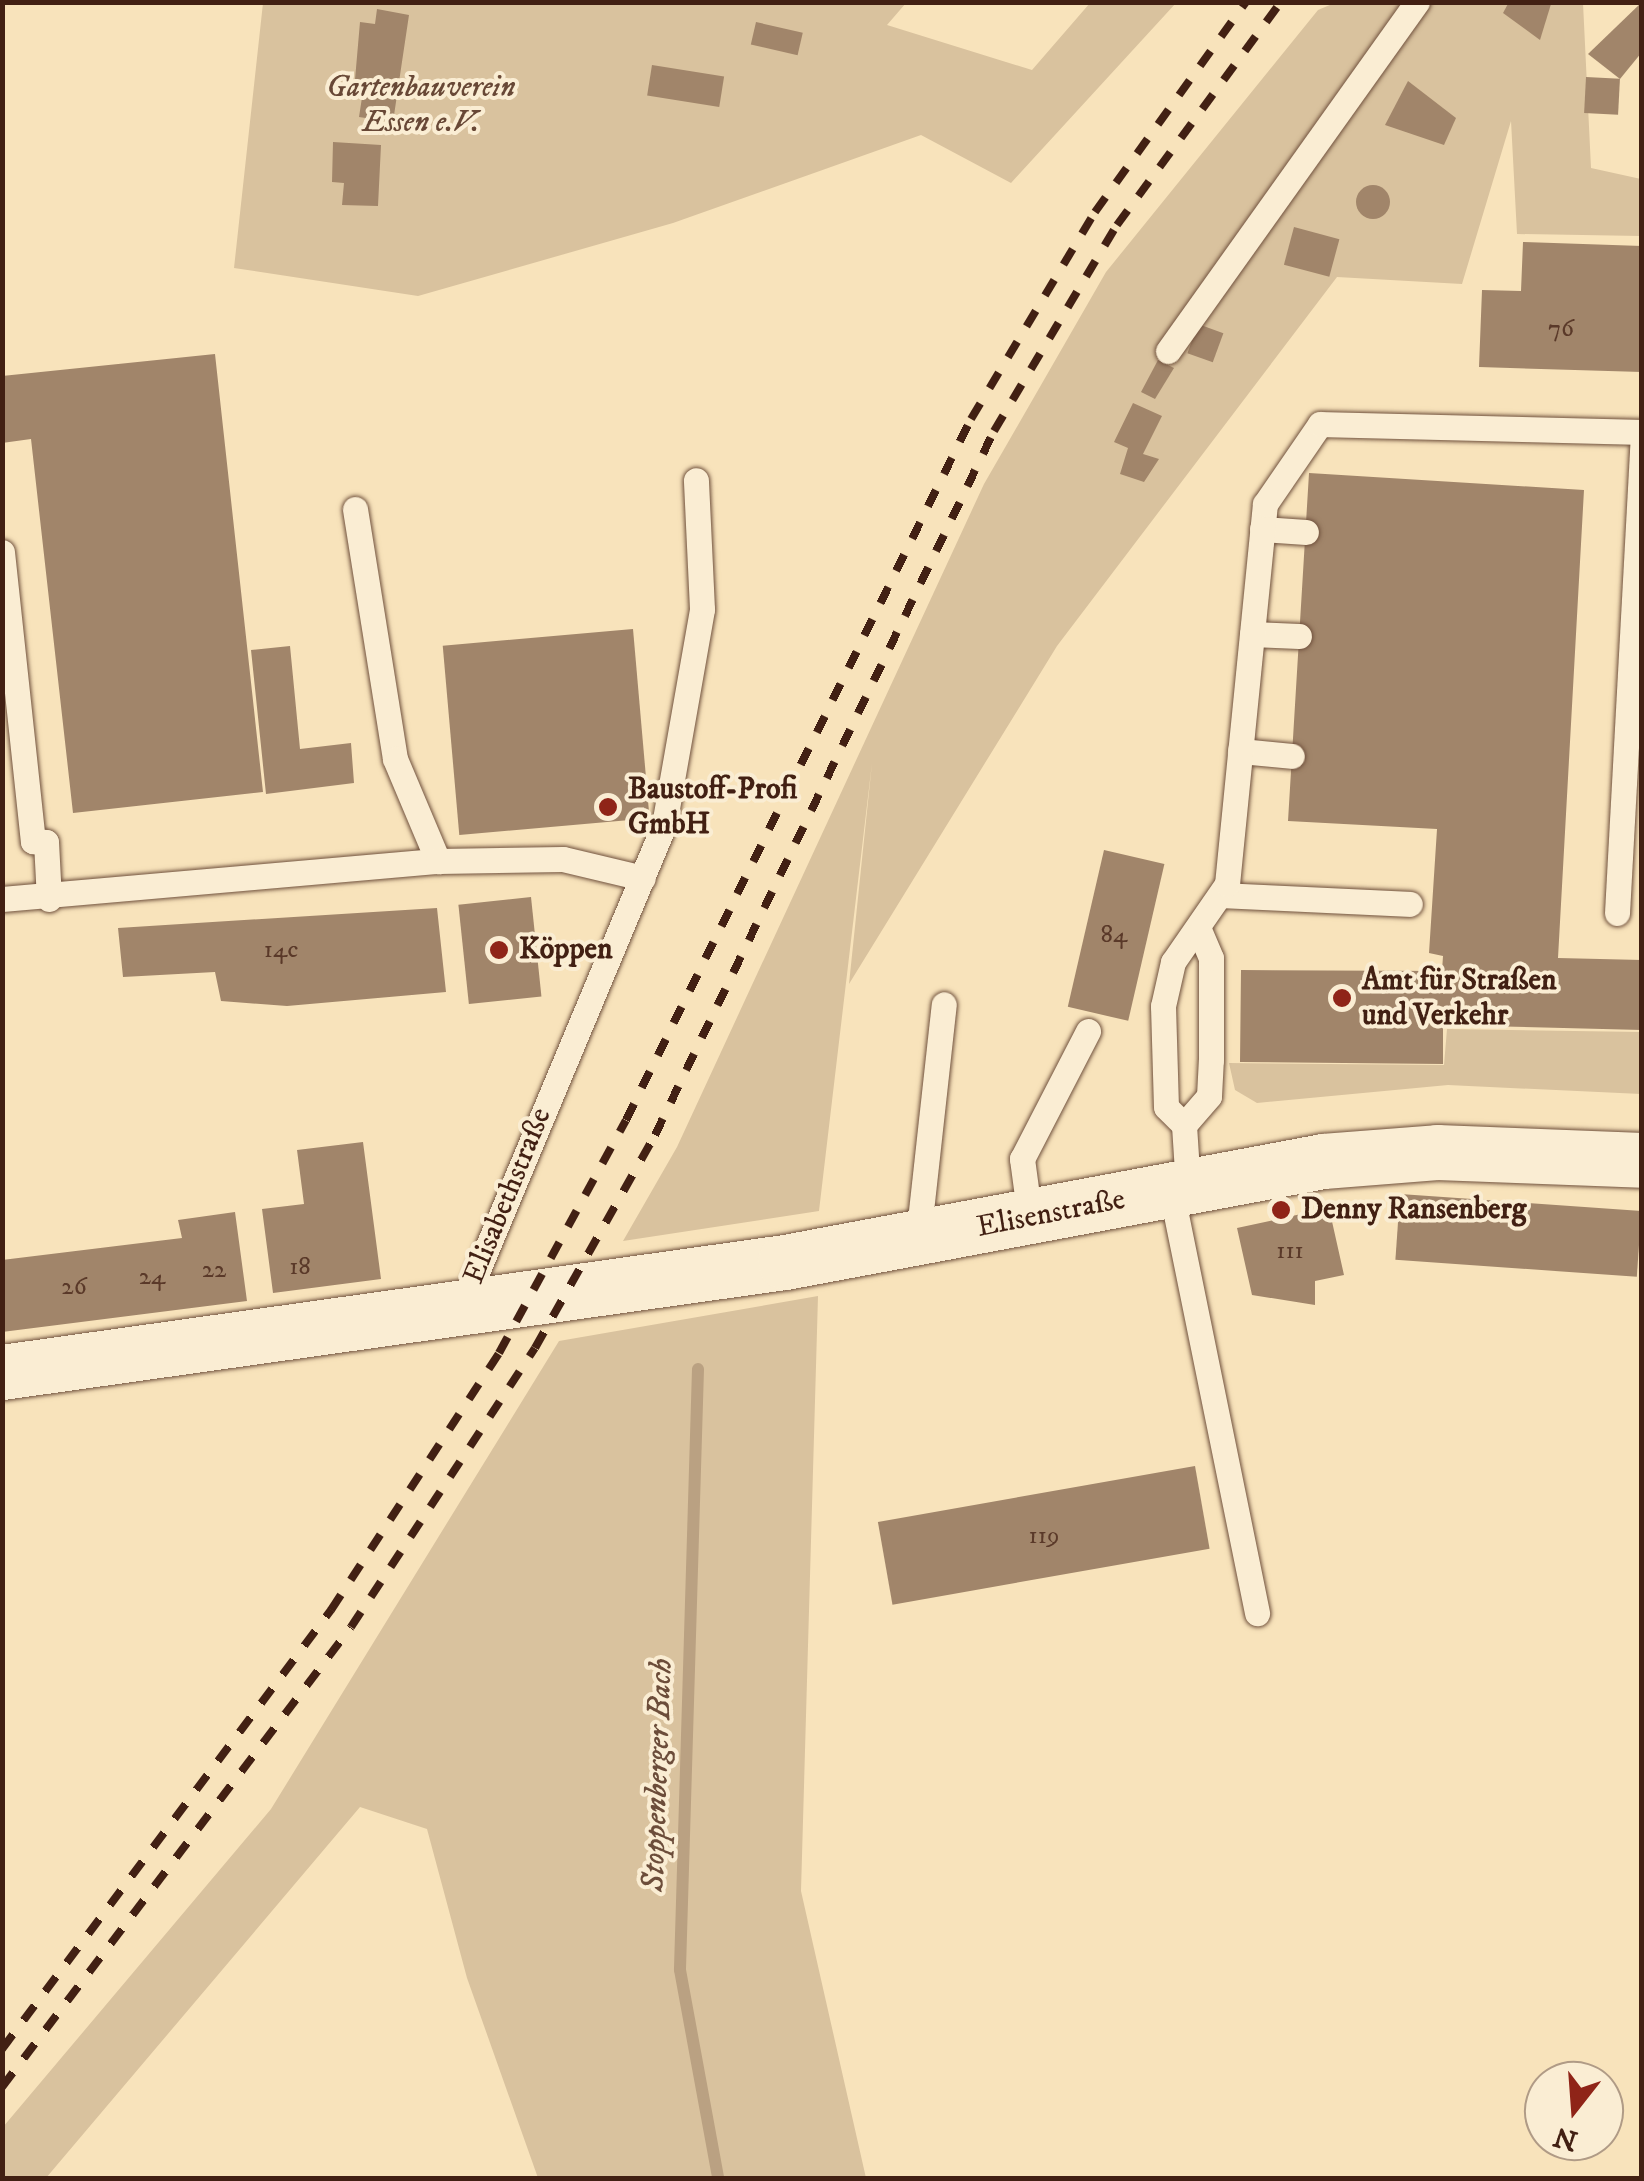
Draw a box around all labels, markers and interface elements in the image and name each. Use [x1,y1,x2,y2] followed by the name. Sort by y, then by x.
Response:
[327,70,515,140] park label: Gartenbauverein Essen e.V.
[1548,314,1574,344] house number: 76
[628,772,797,842] place label: Baustoff-Profi GmbH
[597,796,619,818] marker: Baustoff-Profi GmbH
[1101,920,1127,950] house number: 84
[519,932,613,968] place label: Köppen
[264,935,298,965] house number: 14c
[488,939,510,961] marker: Köppen
[1362,963,1557,1034] place label: Amt für Straßen und Verkehr
[1331,987,1353,1009] marker: Amt für Straßen und Verkehr
[456,1103,560,1289] street label: Elisabethstraße
[974,1182,1128,1246] street label: Elisenstraße
[1301,1192,1526,1228] place label: Denny Ransenberg
[1270,1199,1292,1221] marker: Denny Ransenberg
[1276,1236,1304,1266] house number: 111
[289,1252,311,1282] house number: 18
[202,1255,226,1285] house number: 22
[139,1262,165,1292] house number: 24
[61,1272,87,1302] house number: 26
[1029,1521,1059,1551] house number: 119
[635,1658,681,1892] water label: Stoppenberger Bach
[1524,2061,1624,2161] north arrow
[1550,2118,1582,2158] text: N

